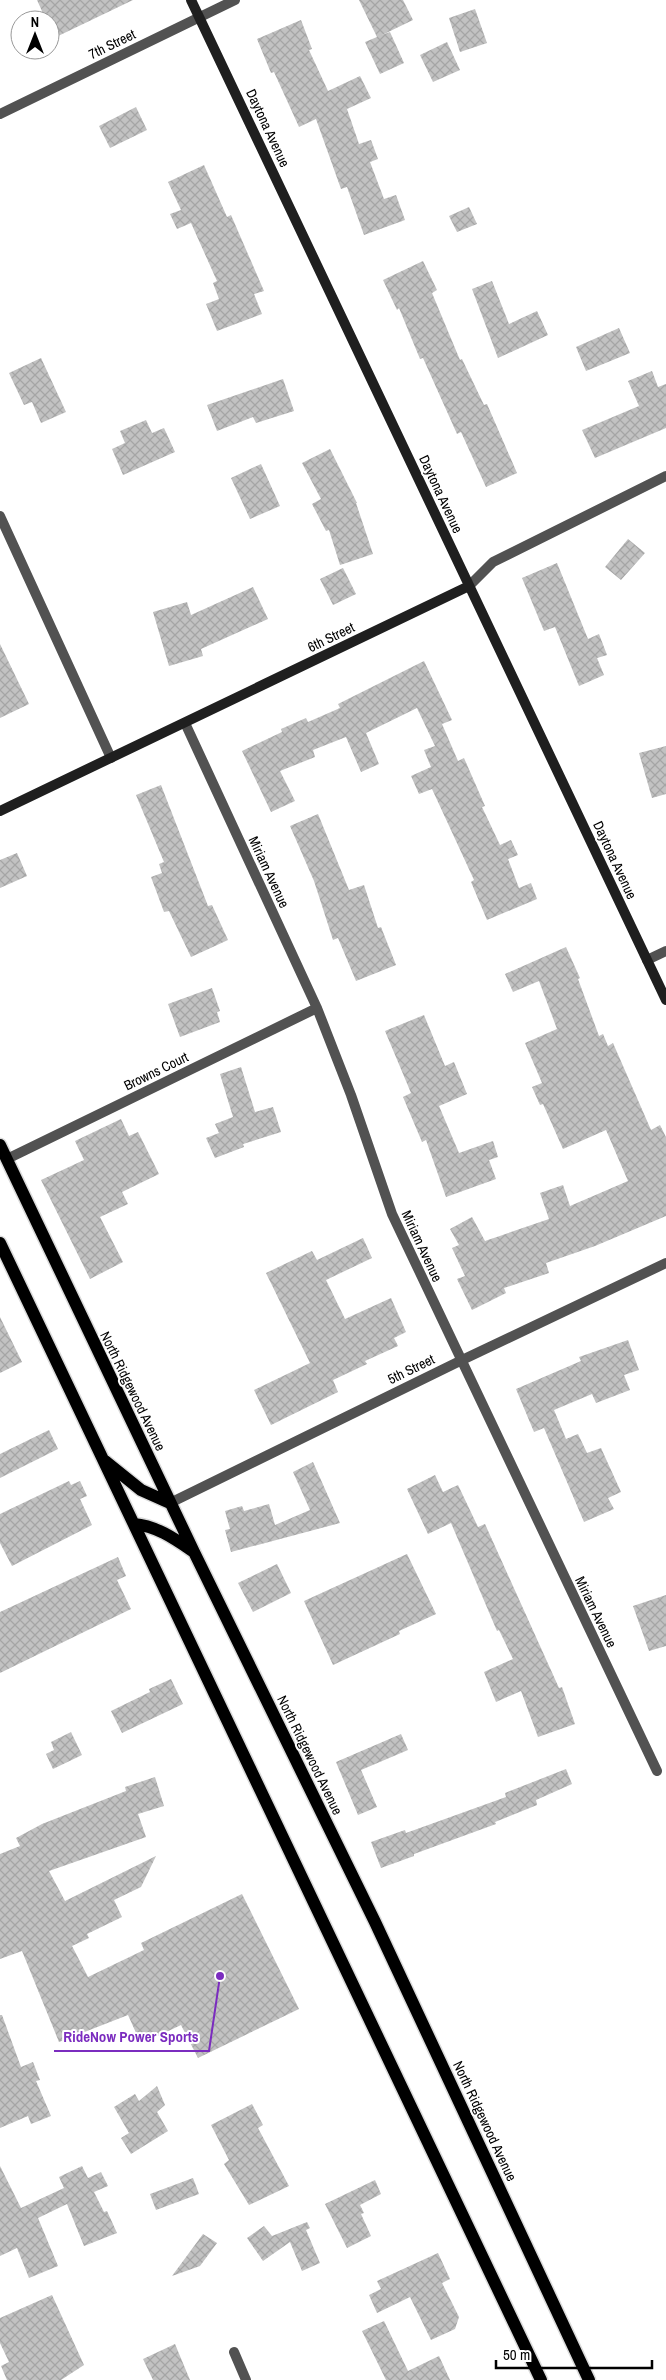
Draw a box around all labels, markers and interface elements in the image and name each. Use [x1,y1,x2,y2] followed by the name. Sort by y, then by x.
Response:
[10,10,60,60] north arrow
[31,13,39,31] text: N
[86,25,138,63] street label: 7th Street
[242,86,294,170] street label: Daytona Avenue
[415,452,467,536] street label: Daytona Avenue
[305,618,357,656] street label: 6th Street
[589,818,641,902] street label: Daytona Avenue
[245,833,293,911] street label: Miriam Avenue
[121,1048,191,1094] street label: Browns Court
[398,1207,446,1285] street label: Miriam Avenue
[96,1328,170,1454] street label: North Ridgewood Avenue
[385,1350,437,1388] street label: 5th Street
[571,1573,621,1651] street label: Miriam Avenue
[273,1692,347,1818] street label: North Ridgewood Avenue
[54,2021,209,2051] callout: RideNow Power Sports
[63,2026,199,2047] text: RideNow Power Sports
[449,2058,521,2184] street label: North Ridgewood Avenue
[496,2338,652,2370] scale bar
[503,2344,530,2365] text: 50 m

